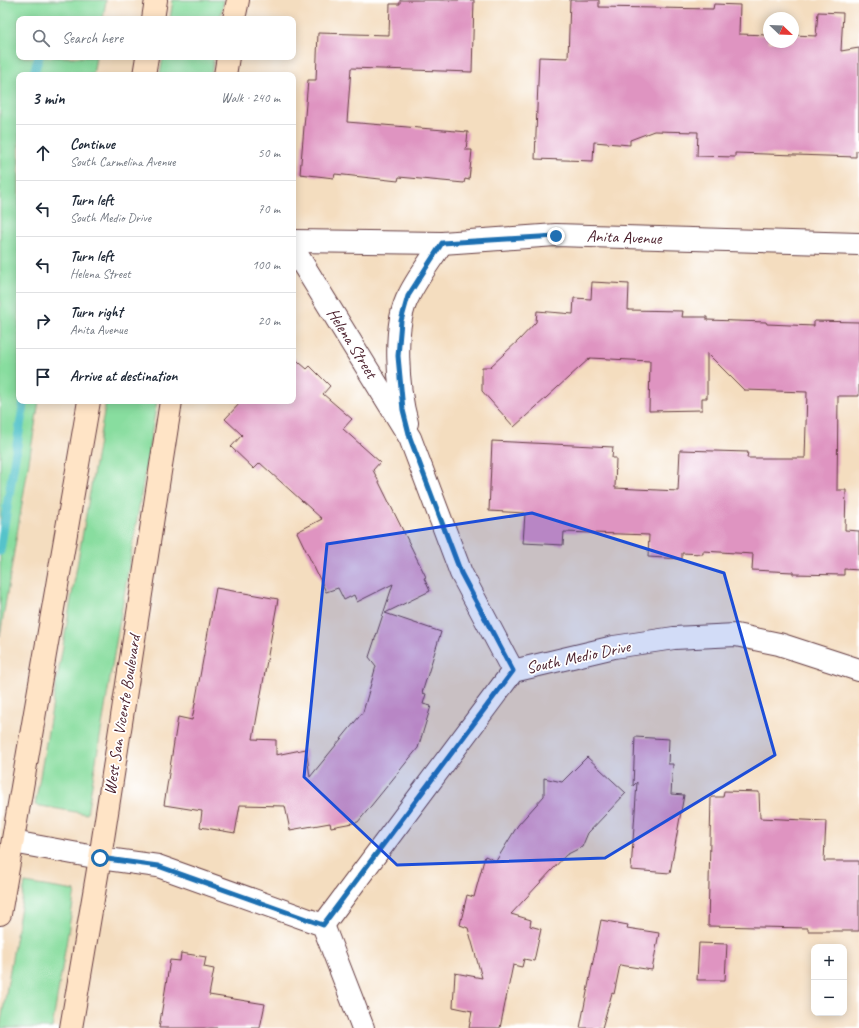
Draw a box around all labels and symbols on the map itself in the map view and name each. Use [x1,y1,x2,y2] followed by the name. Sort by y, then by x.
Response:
[763,12,799,48] north arrow
[586,225,663,249] street label: Anita Avenue
[547,227,565,245] route end
[322,304,383,384] street label: Helena Street
[99,631,145,796] street label: West San Vicente Boulevard
[524,635,633,678] street label: South Medio Drive
[91,849,109,867] route start

